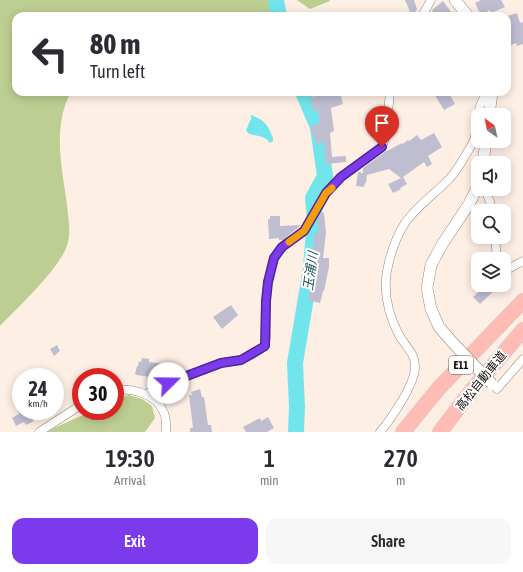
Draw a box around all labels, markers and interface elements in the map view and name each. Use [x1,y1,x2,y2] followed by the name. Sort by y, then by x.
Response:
[24,28,76,80] icon: left
[90,28,140,60] text: 80 m
[90,61,145,82] text: Turn left
[365,106,399,147] pin
[471,108,511,148] north arrow
[471,108,511,292] map controls
[371,112,393,134] icon: arrive
[471,156,511,196] button: sound
[471,204,511,244] button: search
[300,249,321,291] water label: 玉浦川
[471,252,511,292] button: layers
[453,349,509,413] street label: 高松自動車道
[449,356,473,374] road number: E11
[147,362,189,404] position arrow
[72,368,124,420] speed limit sign: 30
[29,377,47,400] text: 24
[28,398,48,409] text: km/h
[105,445,155,472] text: 19:30
[264,445,275,472] text: 1
[384,445,418,472] text: 270
[114,473,146,488] text: Arrival
[260,473,279,488] text: min
[396,473,405,488] text: m
[12,518,258,564] button: Exit
[266,518,511,564] button: Share

